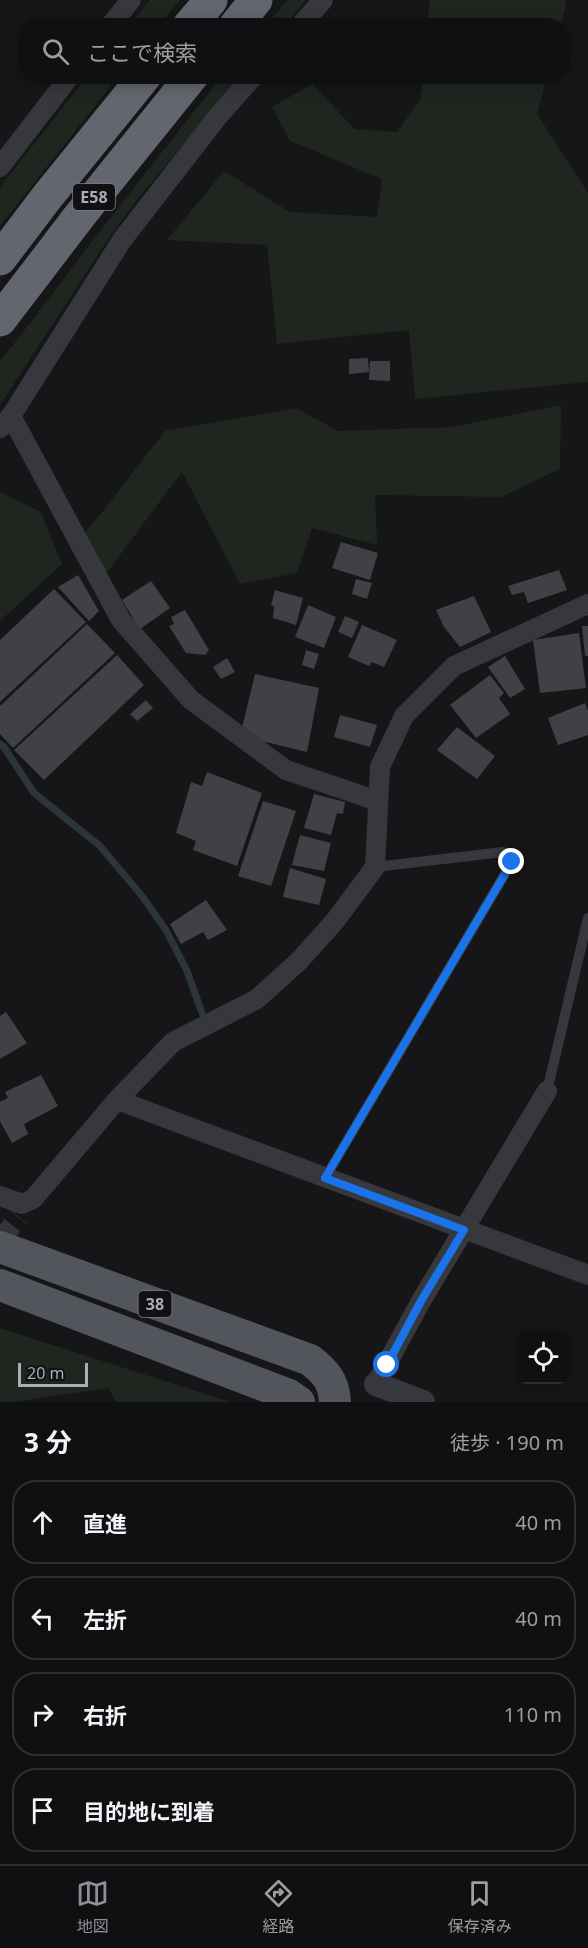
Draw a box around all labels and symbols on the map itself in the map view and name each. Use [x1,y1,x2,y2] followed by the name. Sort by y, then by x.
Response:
[73,184,115,210] road number: E58
[498,848,524,874] route end
[138,1291,172,1317] road number: 38
[373,1351,399,1377] route start
[18,1360,88,1388] scale bar

